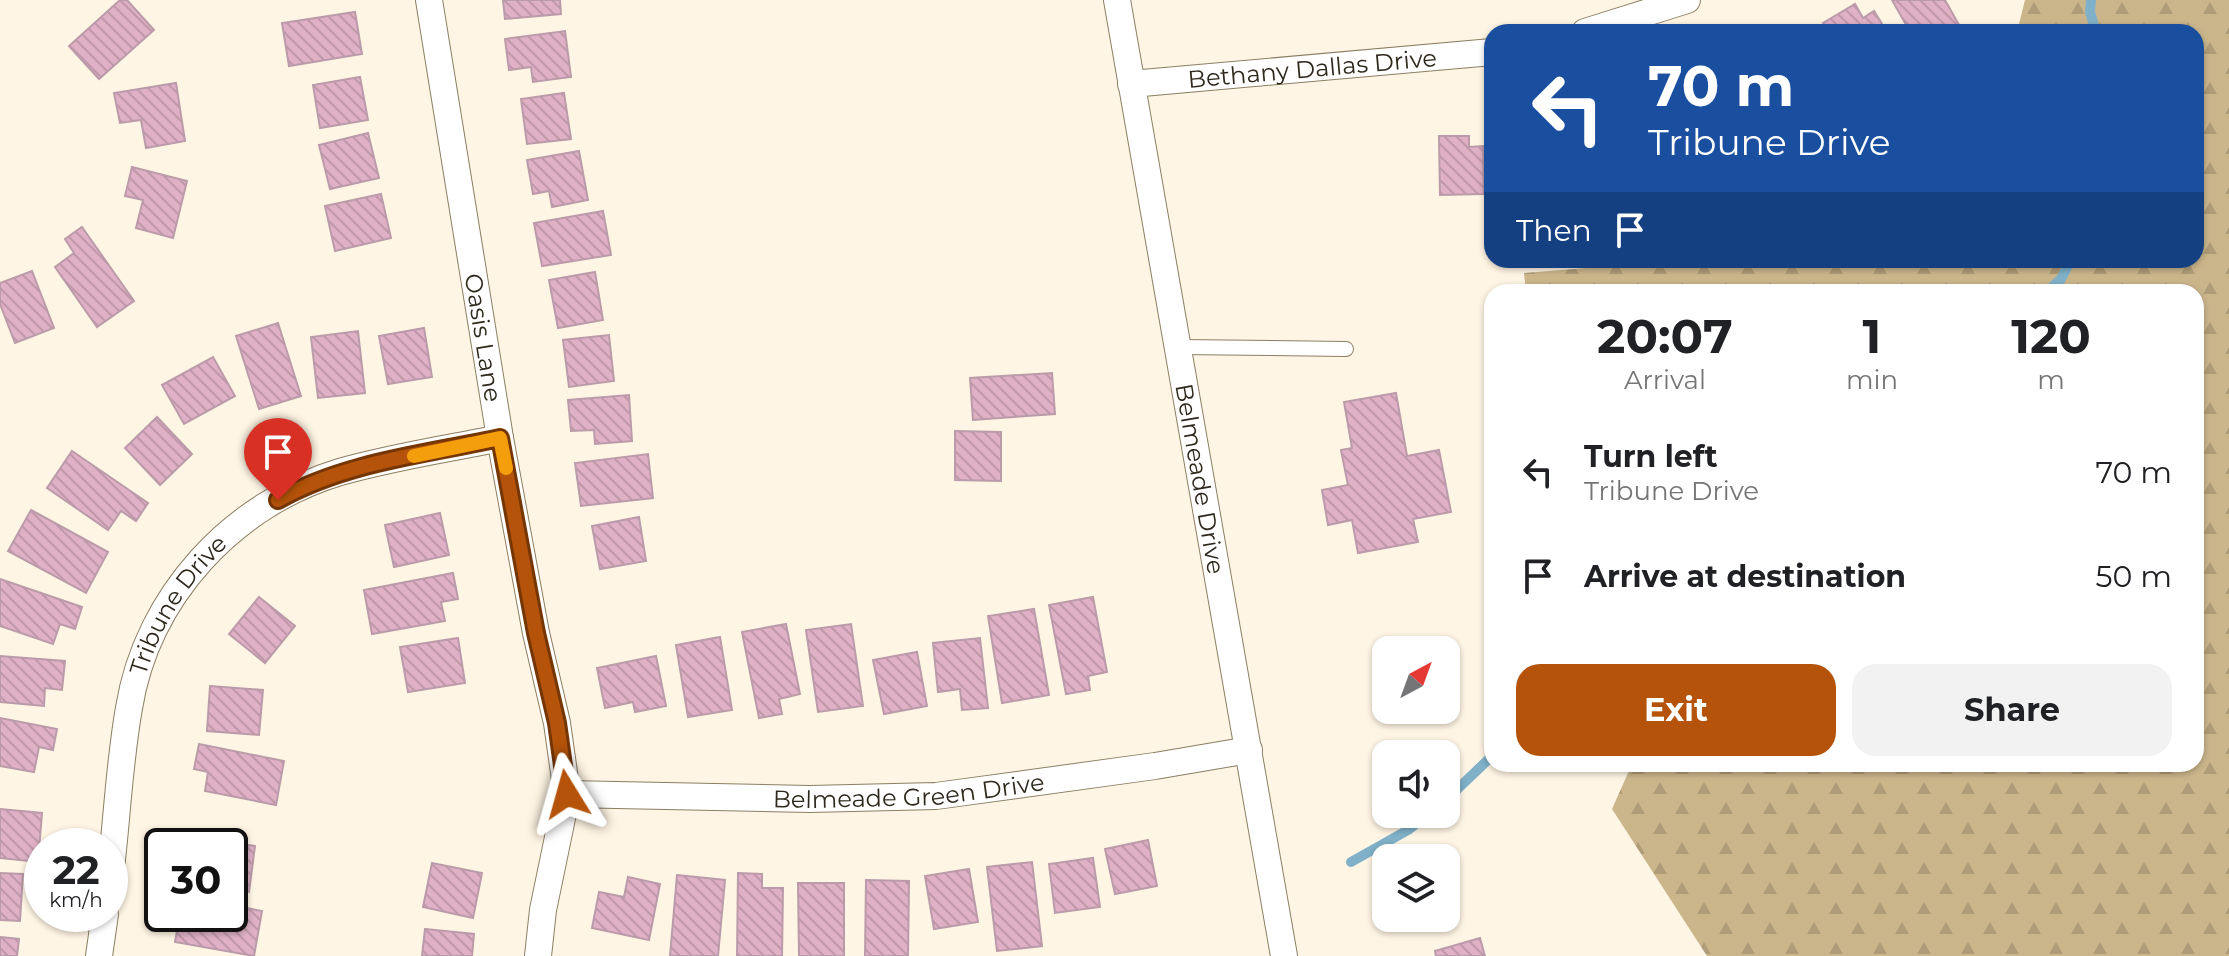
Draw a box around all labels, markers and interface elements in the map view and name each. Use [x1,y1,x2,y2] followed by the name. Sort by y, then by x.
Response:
[1187,42,1438,93] street label: Bethany Dallas Drive
[1648,52,1794,120] text: 70 m
[1516,56,1620,160] icon: left
[1648,120,1890,164] text: Tribune Drive
[1608,208,1652,252] icon: arrive
[1516,212,1592,249] text: Then
[459,271,508,404] street label: Oasis Lane
[1597,307,1733,365] text: 20:07
[1863,307,1881,365] text: 1
[2011,307,2091,365] text: 120
[1624,364,1706,396] text: Arrival
[1846,364,1898,396] text: min
[2037,364,2065,396] text: m
[1170,381,1232,576] street label: Belmeade Drive
[244,418,312,500] pin
[256,430,300,474] icon: arrive
[1584,438,1717,475] text: Turn left
[1516,450,1560,494] icon: left
[2095,454,2172,491] text: 70 m
[1584,475,1759,507] text: Tribune Drive
[123,528,232,678] street label: Tribune Drive
[1516,554,1560,598] icon: arrive
[1584,558,1906,595] text: Arrive at destination
[2095,558,2172,595] text: 50 m
[1372,636,1460,724] north arrow
[1372,636,1460,932] map controls
[1516,664,1836,756] button: Exit
[1852,664,2172,756] button: Share
[1372,740,1460,828] button: sound
[525,752,609,836] position arrow
[773,767,1046,814] street label: Belmeade Green Drive
[144,828,248,932] speed limit sign: 30
[1372,844,1460,932] button: layers
[52,845,100,894] text: 22
[49,888,103,912] text: km/h

